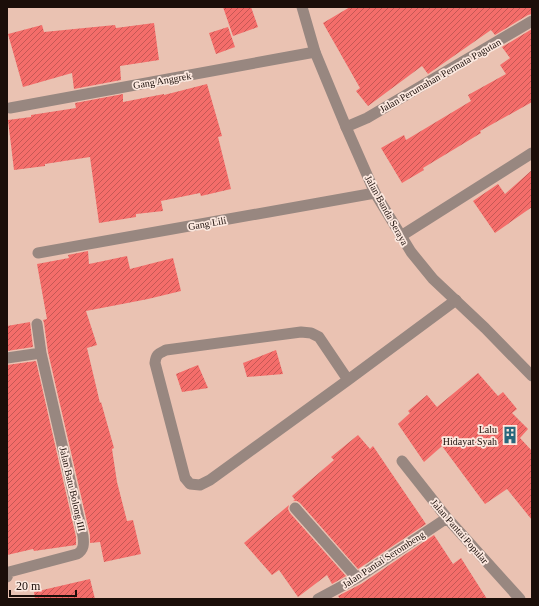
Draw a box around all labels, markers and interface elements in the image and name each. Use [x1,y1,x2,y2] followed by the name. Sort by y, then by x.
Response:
[378,36,503,115] street label: Jalan Perumahan Permata Pagutan
[132,70,192,91] street label: Gang Anggrek
[363,173,411,248] street label: Jalan Banda Seraya
[187,215,227,232] street label: Gang Lili
[443,424,497,447] place label: Lalu Hidayat Syah
[500,425,520,445] building icon: Lalu Hidayat Syah
[57,446,88,532] street label: Jalan Batu Bolong III
[429,497,491,566] street label: Jalan Pantai Popular
[340,529,427,590] street label: Jalan Pantai Serombeng
[10,572,76,598] scale bar
[16,579,41,593] text: 20 m

